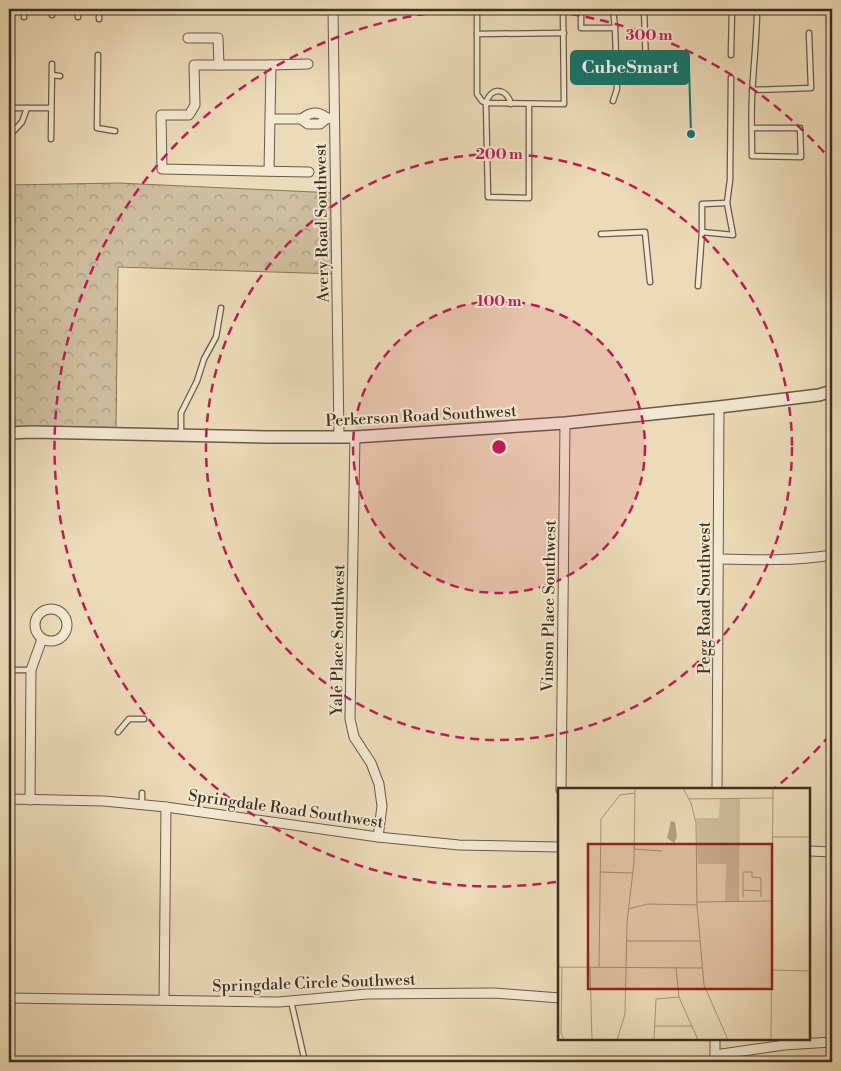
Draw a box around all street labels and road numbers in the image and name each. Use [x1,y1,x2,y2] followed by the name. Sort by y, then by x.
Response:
[311,143,333,304] street label: Avery Road Southwest
[325,401,518,431] street label: Perkerson Road Southwest
[537,520,561,693] street label: Vinson Place Southwest
[695,521,715,674] street label: Pegg Road Southwest
[327,564,349,717] street label: Yale Place Southwest
[187,785,385,833] street label: Springdale Road Southwest
[212,969,416,997] street label: Springdale Circle Southwest

